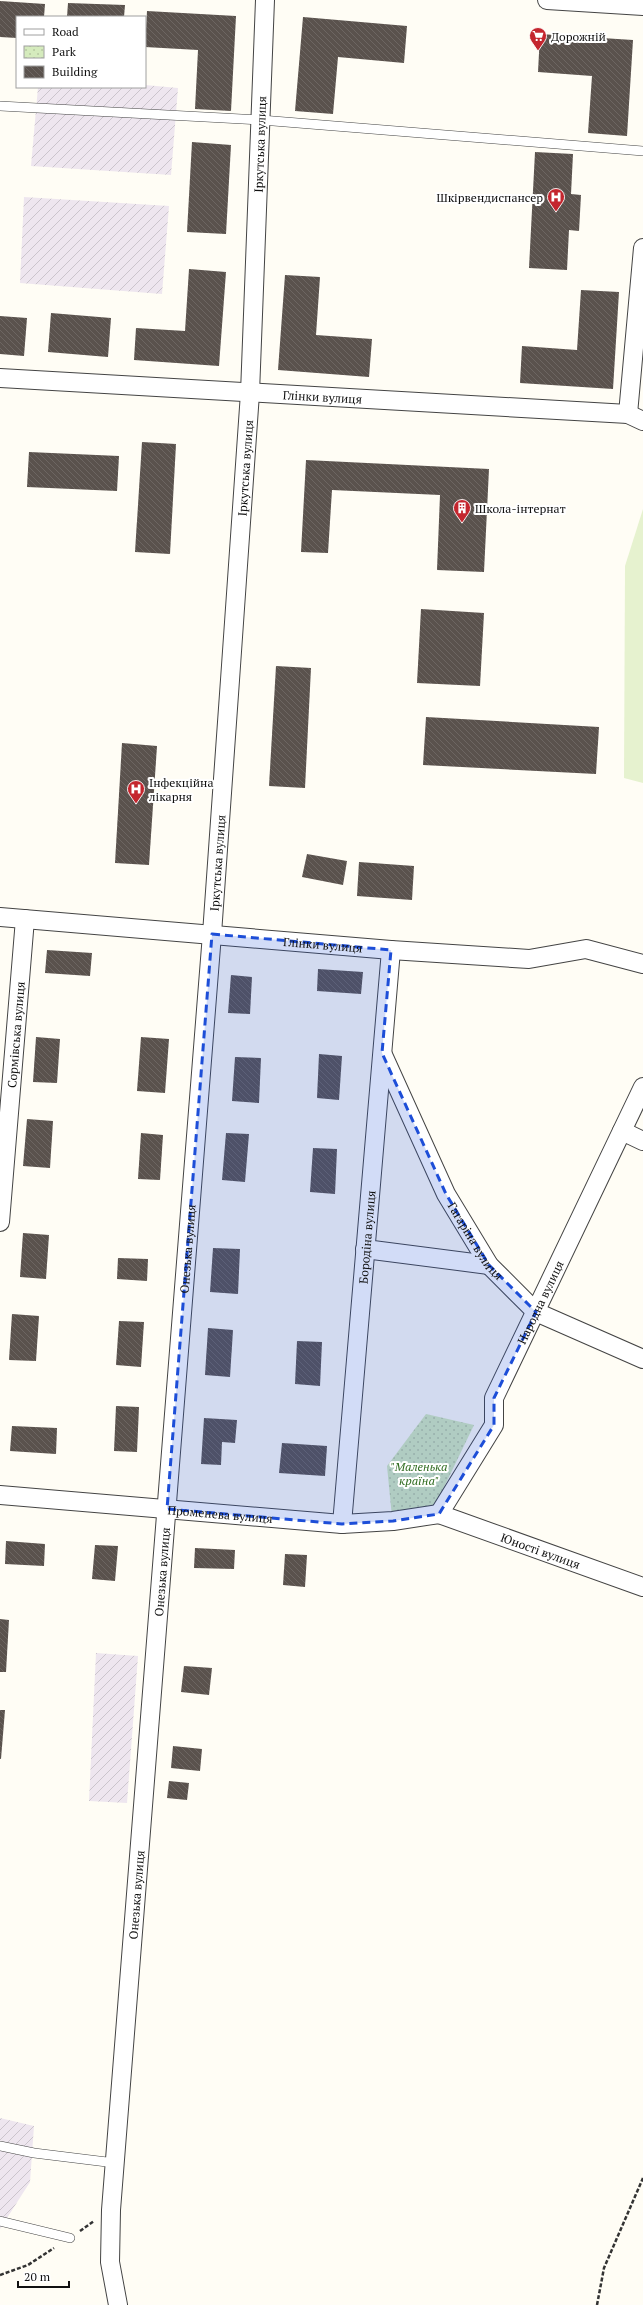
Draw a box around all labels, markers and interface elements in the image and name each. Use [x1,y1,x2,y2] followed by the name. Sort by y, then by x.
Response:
[16,16,146,88] legend
[52,24,79,39] text: Road
[528,26,548,51] supermarket icon: Дорожній
[551,29,606,44] place label: Дорожній
[52,44,77,59] text: Park
[52,64,98,79] text: Building
[250,96,269,193] street label: Іркутська вулиця
[546,187,566,212] hospital icon: Шкірвендиспансер
[436,190,543,205] place label: Шкірвендиспансер
[282,387,363,406] street label: Глінки вулиця
[234,419,256,517] street label: Іркутська вулиця
[452,498,472,523] building icon: Школа-інтернат
[475,501,566,516] place label: Школа-інтернат
[149,775,214,804] place label: Інфекційна лікарня
[126,779,146,804] hospital icon: Інфекційна лікарня
[206,814,228,912] street label: Іркутська вулиця
[283,933,363,955] street label: Глінки вулиця
[4,981,27,1088] street label: Сормівська вулиця
[355,1190,378,1284] street label: Бородіна вулиця
[445,1199,506,1282] street label: Гагаріна вулиця
[176,1204,198,1294] street label: Онезька вулиця
[514,1258,566,1346] street label: Народна вулиця
[391,1459,447,1488] park label: "Маленька країна"
[167,1502,273,1526] street label: Променева вулиця
[151,1527,173,1617] street label: Онезька вулиця
[499,1529,582,1571] street label: Юності вулиця
[125,1850,147,1940] street label: Онезька вулиця
[18,2263,69,2289] scale bar
[24,2269,51,2284] text: 20 m

